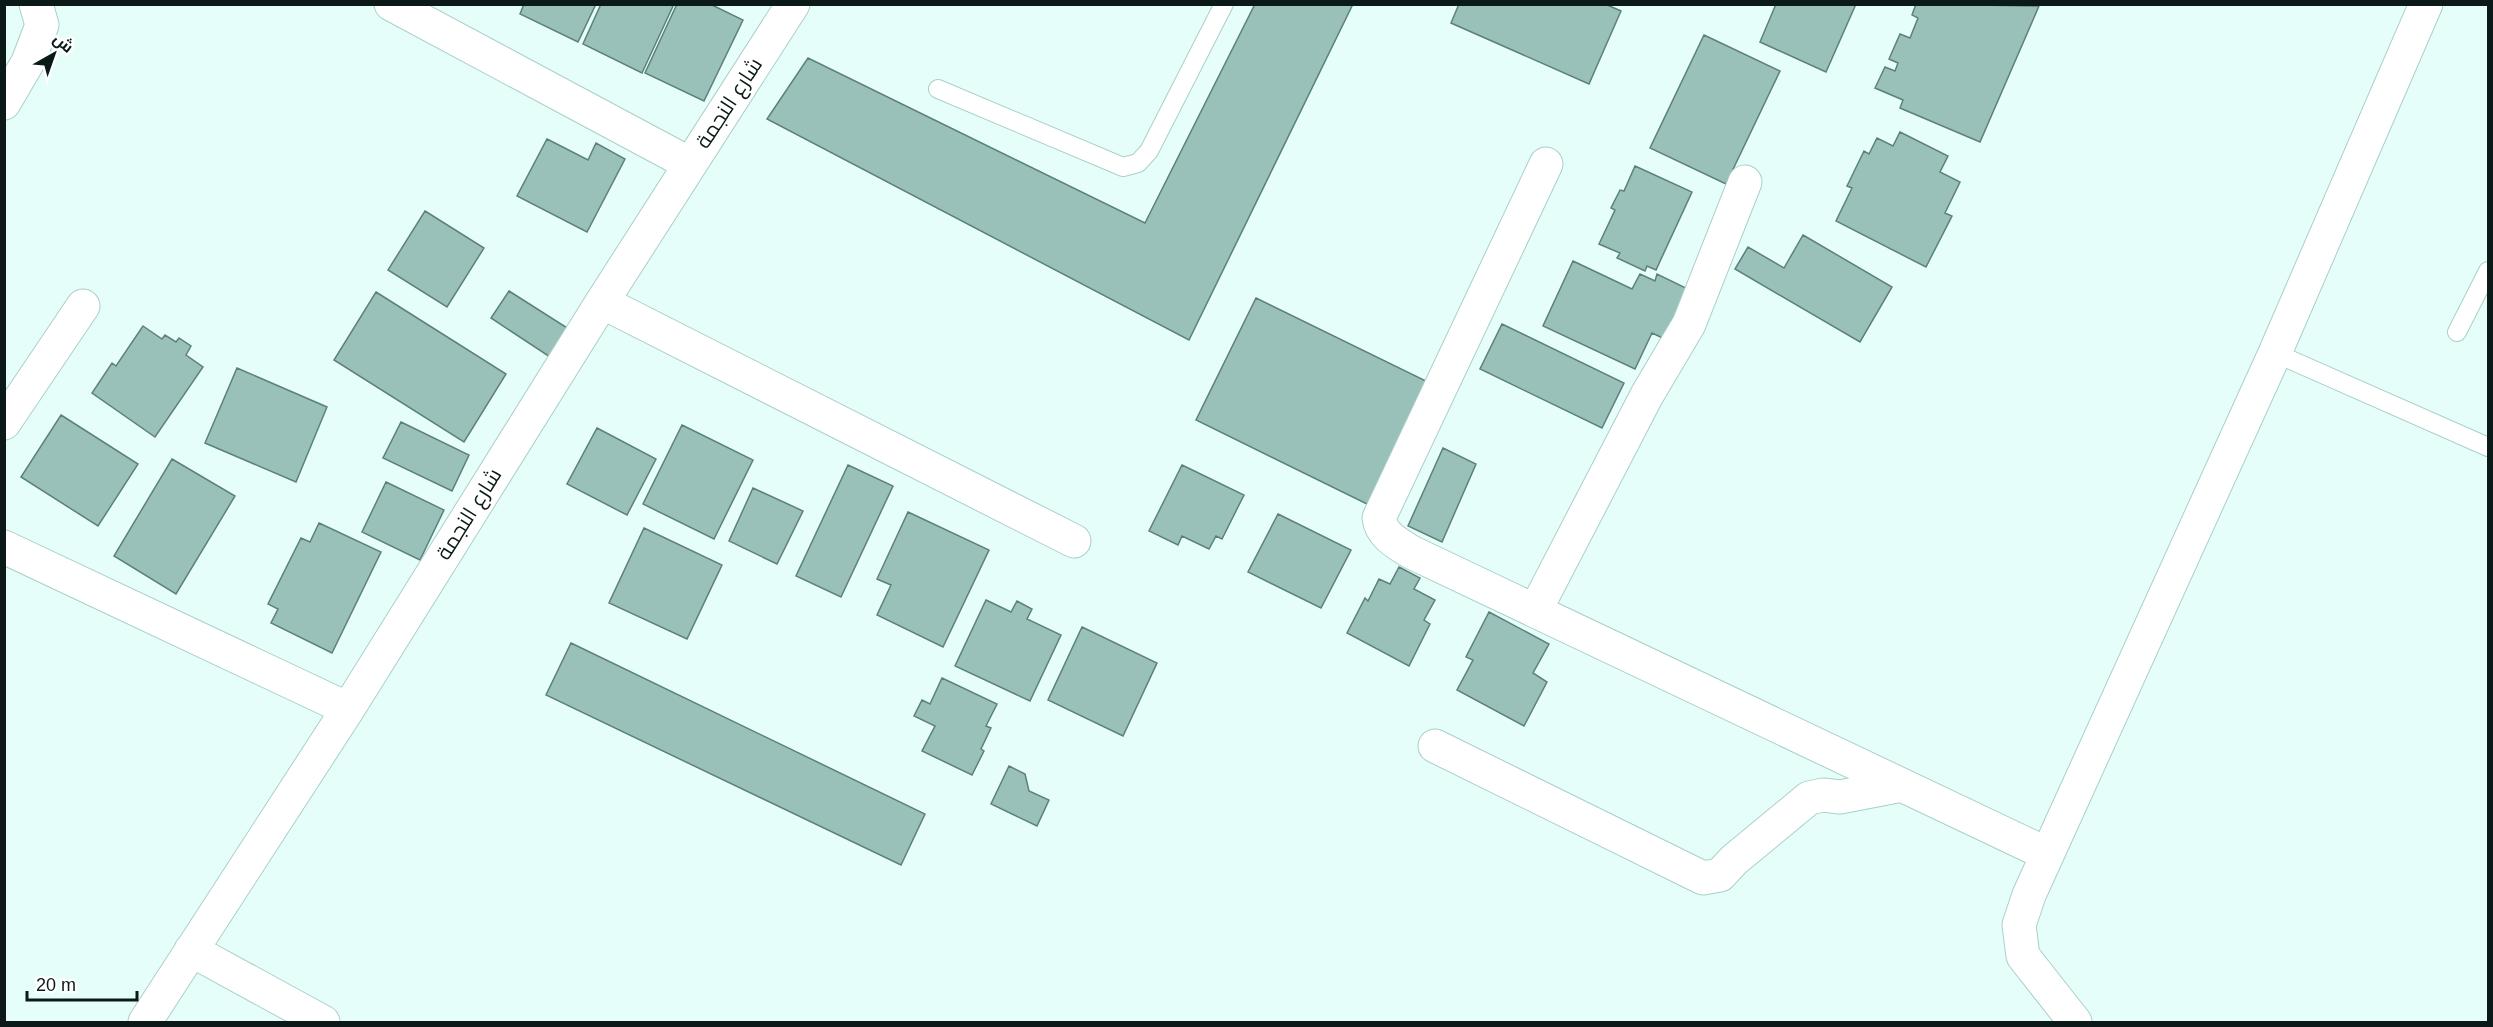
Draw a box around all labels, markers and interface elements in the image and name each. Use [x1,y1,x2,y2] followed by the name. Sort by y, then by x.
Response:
[24,24,84,84] north arrow
[49,30,77,57] text: ش
[691,53,769,154] street label: شارع النجمة
[432,464,508,565] street label: شارع النجمة
[27,964,136,1002] scale bar
[36,975,76,995] text: 20 m

